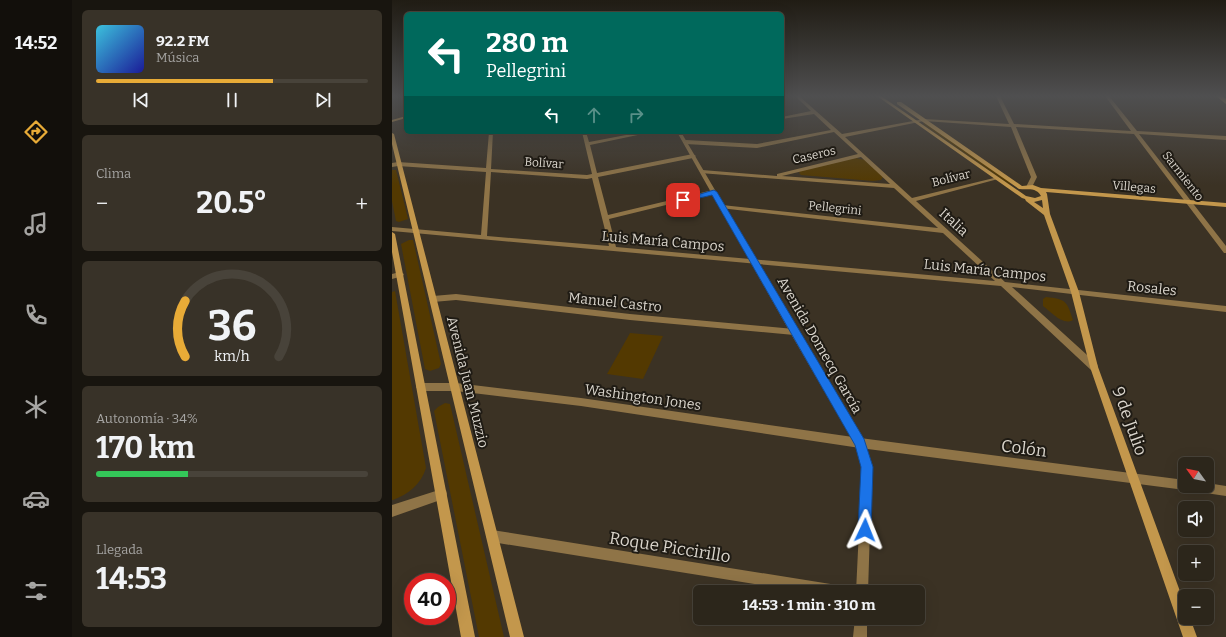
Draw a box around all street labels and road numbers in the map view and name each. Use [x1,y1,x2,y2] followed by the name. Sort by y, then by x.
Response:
[791,143,837,167] street label: Caseros
[1159,148,1207,204] street label: Sarmiento
[524,155,565,171] street label: Bolívar
[930,166,972,190] street label: Bolívar
[1112,178,1157,196] street label: Villegas
[808,198,863,218] street label: Pellegrini
[936,205,972,240] street label: Italia
[601,228,725,255] street label: Luis María Campos
[923,256,1047,285] street label: Luis María Campos
[774,274,866,417] street label: Avenida Domecq García
[1126,277,1178,300] street label: Rosales
[567,289,663,316] street label: Manuel Castro
[443,315,492,450] street label: Avenida Juan Muzzio
[584,381,702,414] street label: Washington Jones
[1107,384,1152,459] street label: 9 de Julio
[1000,435,1048,462] street label: Colón
[608,528,732,567] street label: Roque Piccirillo

